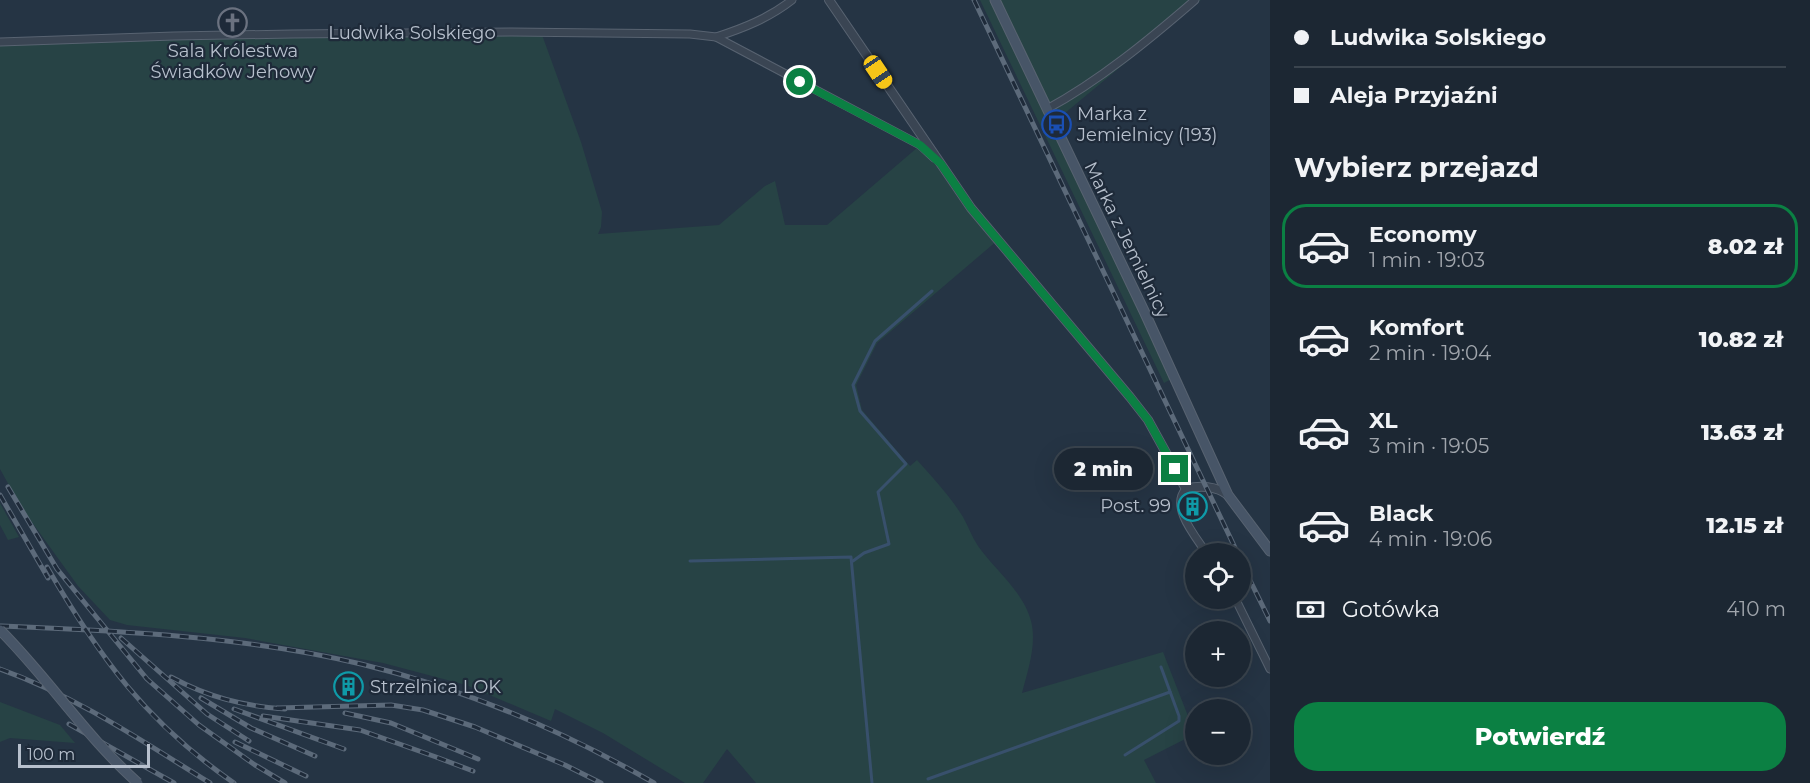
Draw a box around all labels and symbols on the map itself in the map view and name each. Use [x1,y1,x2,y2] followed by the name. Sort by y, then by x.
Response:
[217,6,249,38] church icon: Sala Królestwa Świadków Jehowy
[328,22,496,44] street label: Ludwika Solskiego
[151,40,316,83] place label: Sala Królestwa Świadków Jehowy
[860,52,896,92] car
[786,68,813,95] route start
[1076,103,1218,146] place label: Marka z Jemielnicy (193)
[1040,108,1072,140] bus stop icon: Marka z Jemielnicy (193)
[1080,158,1174,322] street label: Marka z Jemielnicy
[1055,448,1154,490] callout: 2 min
[1161,455,1188,482] route end
[1176,490,1208,522] building icon: Post. 99
[1100,495,1171,517] place label: Post. 99
[333,671,365,703] building icon: Strzelnica LOK
[370,676,501,698] place label: Strzelnica LOK
[18,741,150,768] scale bar

